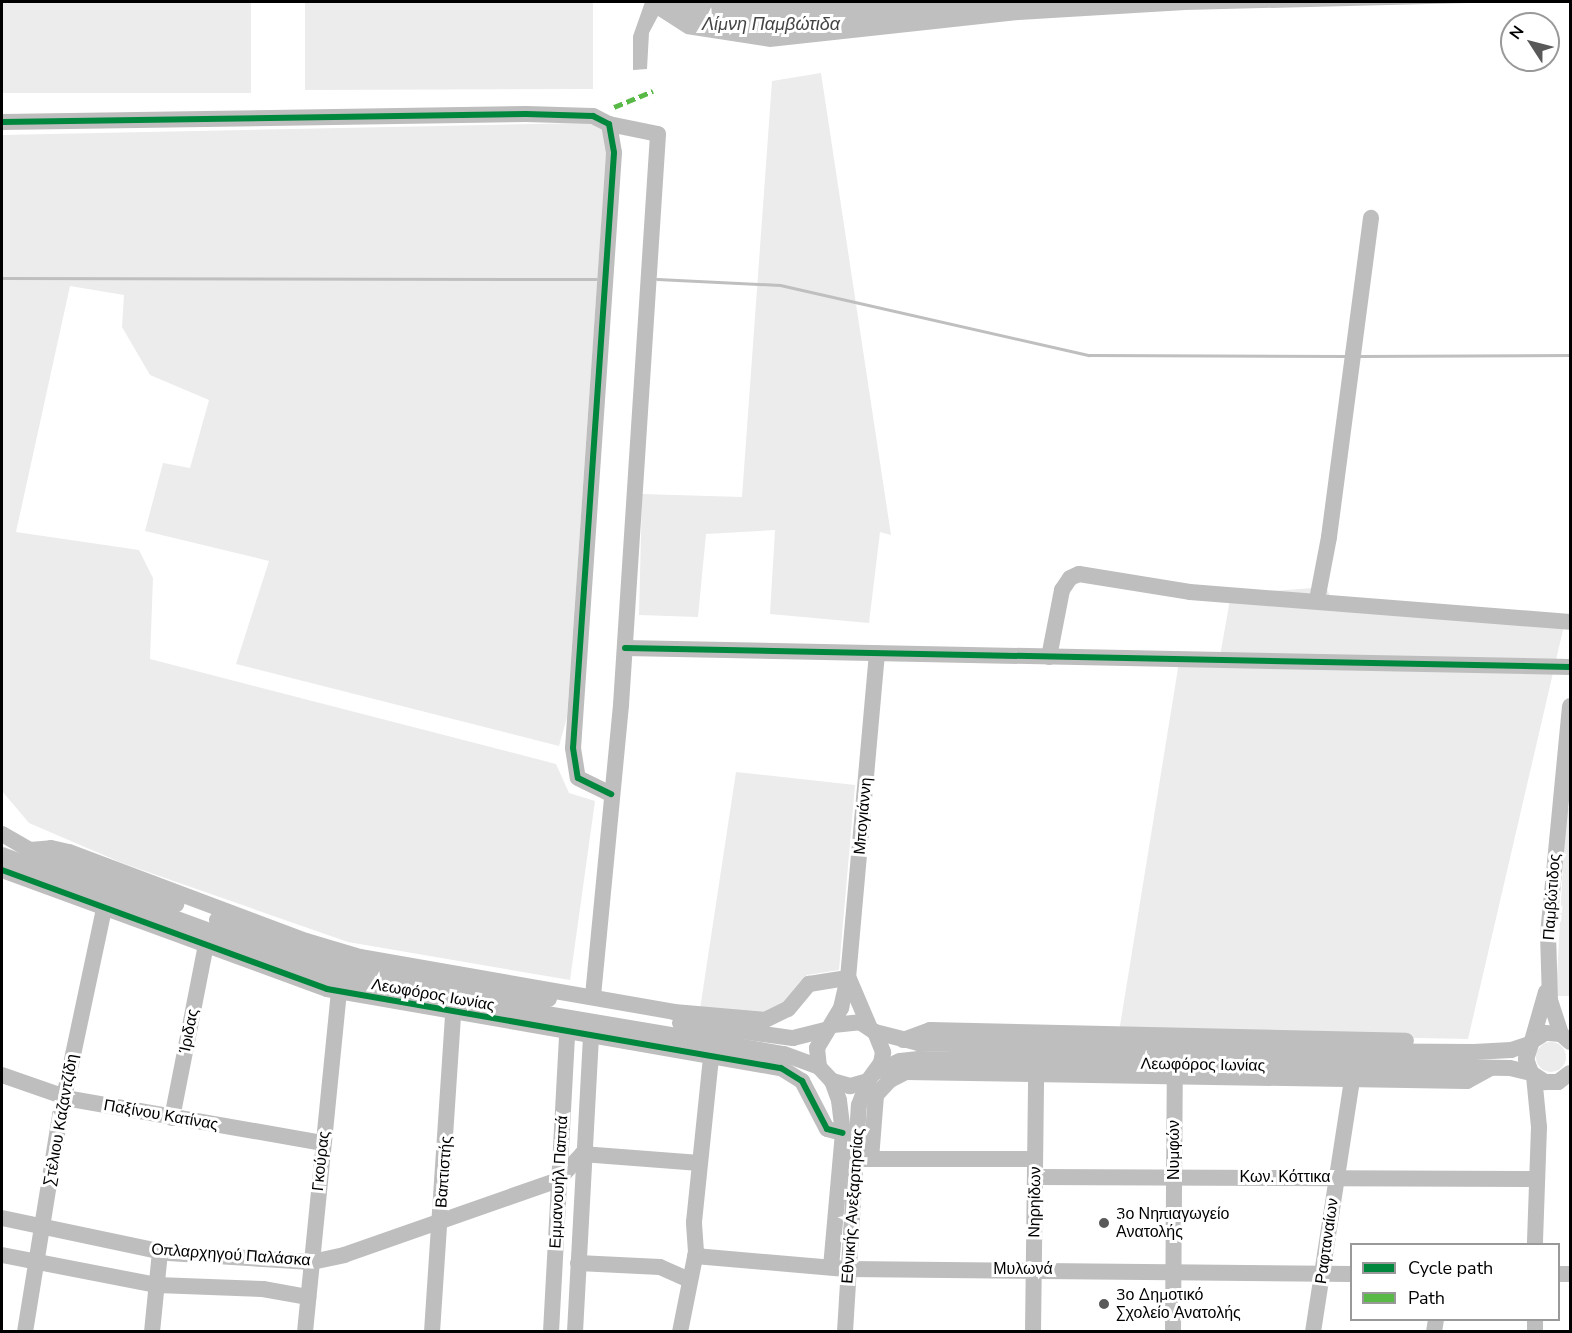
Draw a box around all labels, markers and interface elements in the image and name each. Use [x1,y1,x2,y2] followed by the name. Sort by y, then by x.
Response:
[1500,12,1560,72] north arrow
[702,13,840,35] water label: Λίμνη Παμβώτιδα
[1505,21,1529,44] text: N
[850,777,876,855] street label: Μπογιάννη
[1539,853,1565,941] street label: Παμβώτιδος
[370,975,496,1015] street label: Λεωφόρος Ιωνίας
[175,1007,203,1055] street label: Ίριδας
[40,1052,82,1188] street label: Στέλιου Καζαντζίδη
[1140,1054,1266,1076] street label: Λεωφόρος Ιωνίας
[102,1095,220,1135] street label: Παξίνου Κατίνας
[546,1115,572,1249] street label: Εμμανουήλ Παππά
[1164,1120,1184,1180] street label: Νυμφών
[838,1128,868,1284] street label: Εθνικής Ανεξαρτησίας
[308,1130,334,1192] street label: Γκούρας
[432,1135,456,1209] street label: Βαπτιστής
[1025,1166,1045,1238] street label: Νηρηίδων
[1239,1167,1331,1187] street label: Κων. Κόττικα
[1311,1197,1343,1285] street label: Ραφταναίων
[1116,1204,1229,1242] place label: 3ο Νηπιαγωγείο Ανατολής
[1097,1216,1111,1230] marker: 3ο Νηπιαγωγείο Ανατολής
[151,1240,311,1270] street label: Οπλαρχηγού Παλάσκα
[1350,1243,1560,1321] legend
[1408,1256,1493,1280] text: Cycle path
[993,1259,1053,1279] street label: Μυλωνά
[1116,1285,1241,1323] place label: 3ο Δημοτικό Σχολείο Ανατολής
[1408,1286,1445,1310] text: Path
[1097,1297,1111,1311] marker: 3ο Δημοτικό Σχολείο Ανατολής

